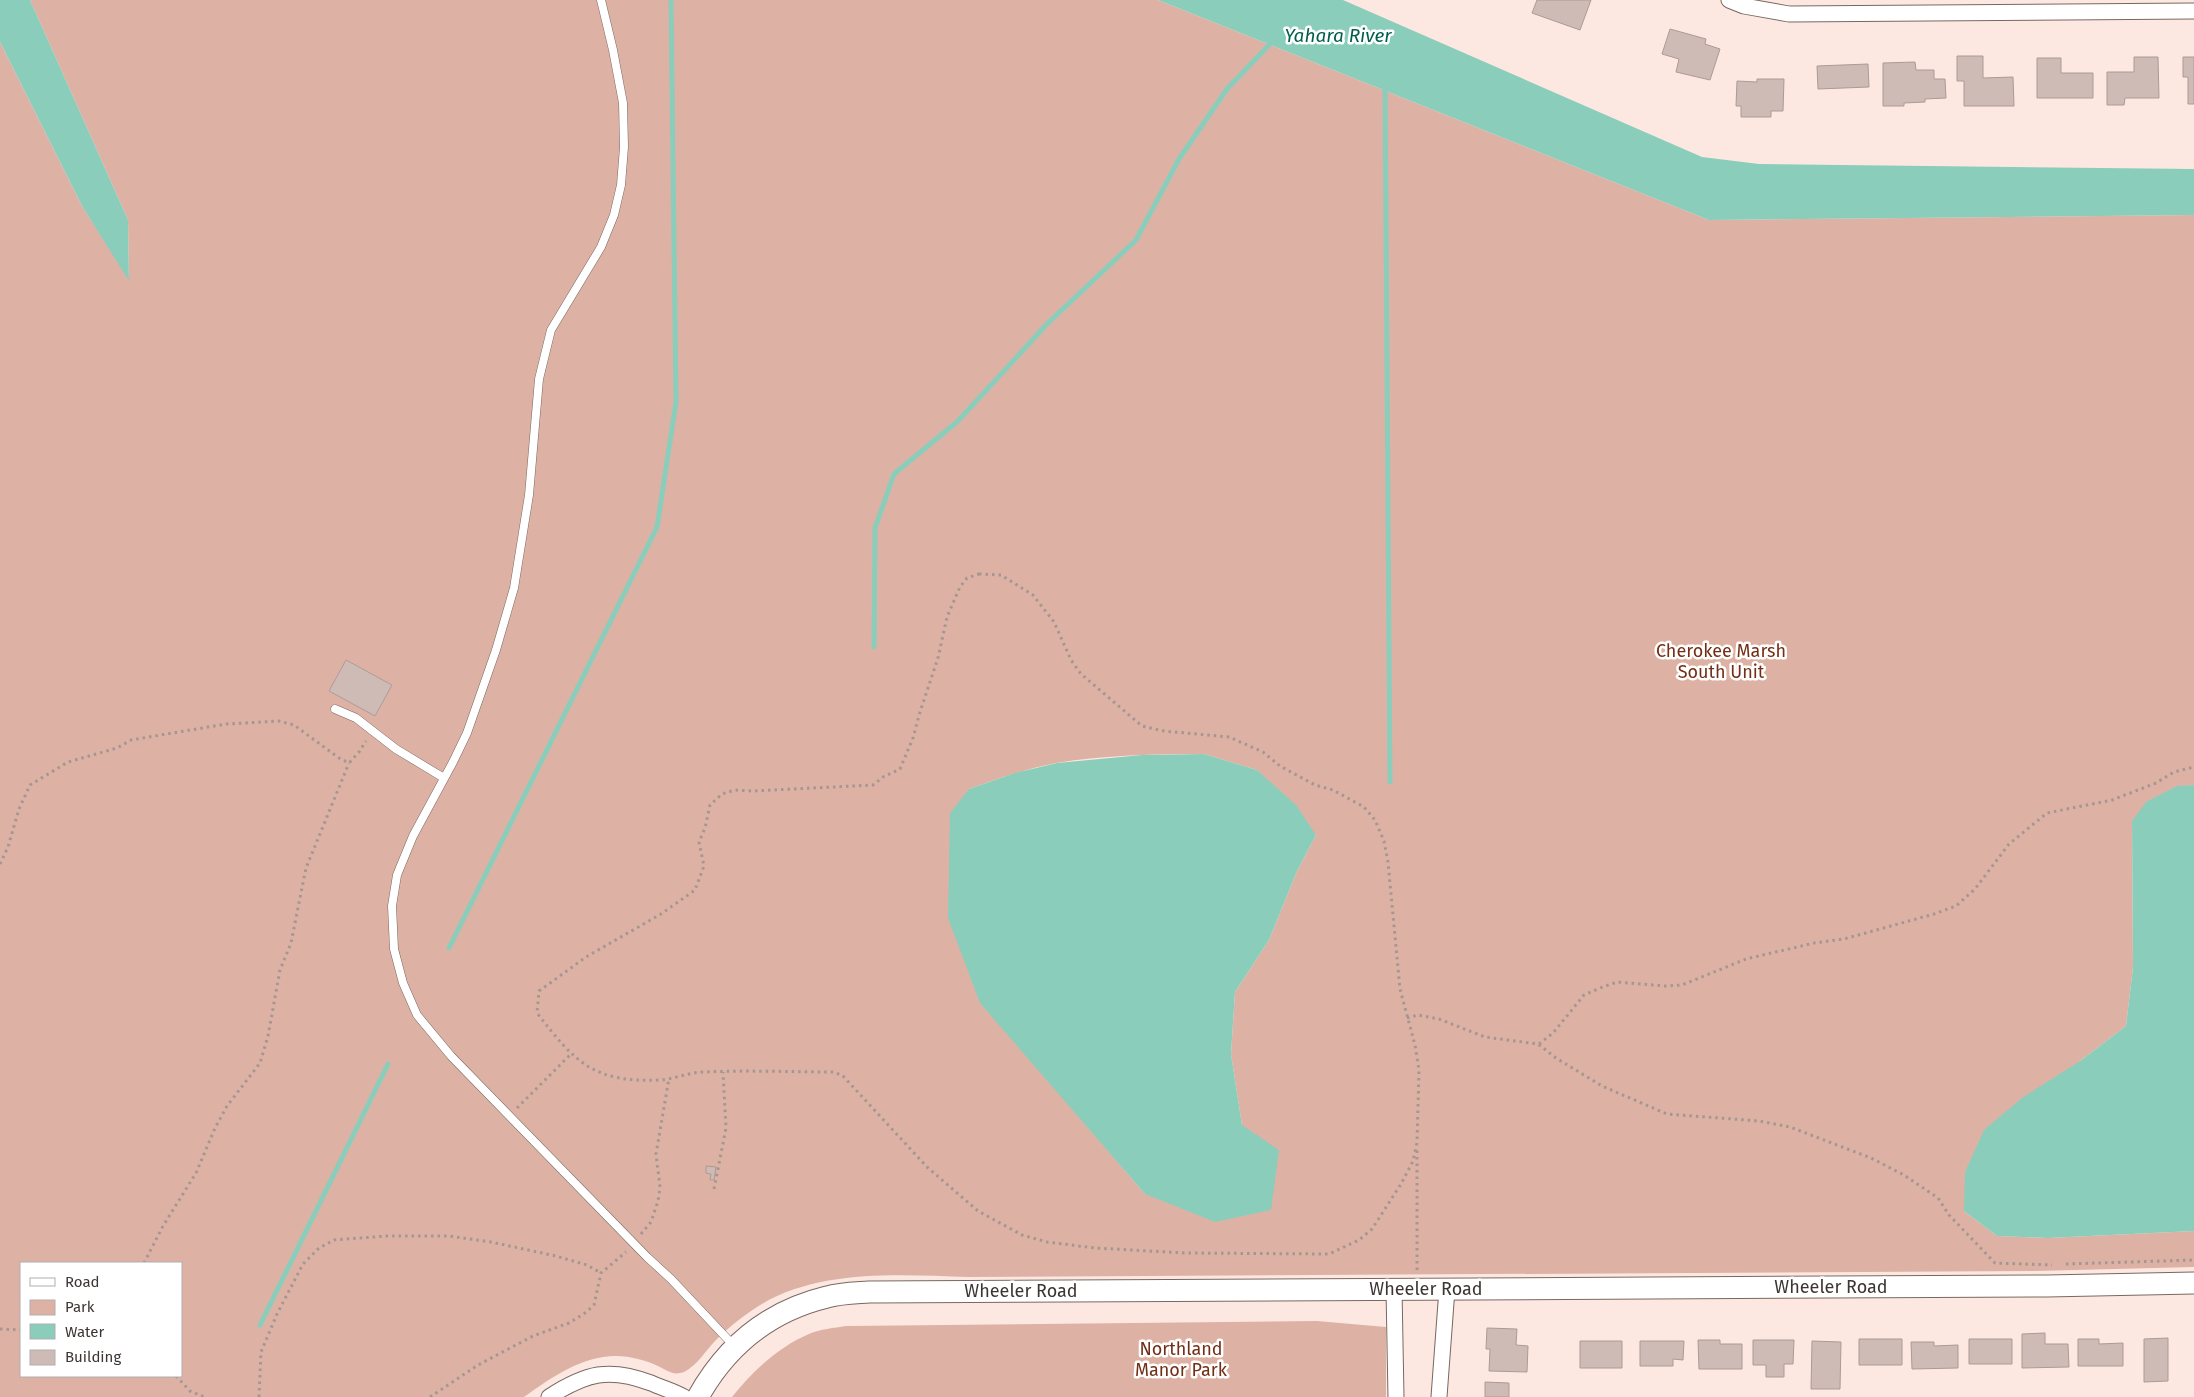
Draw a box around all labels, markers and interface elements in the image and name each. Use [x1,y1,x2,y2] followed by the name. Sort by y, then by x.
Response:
[1284,24,1392,47] water label: Yahara River
[1656,640,1786,683] park label: Cherokee Marsh South Unit
[20,1262,182,1377] legend
[65,1273,100,1291] text: Road
[1774,1276,1888,1298] street label: Wheeler Road
[1369,1278,1483,1300] street label: Wheeler Road
[964,1280,1078,1302] street label: Wheeler Road
[65,1298,95,1316] text: Park
[65,1323,104,1341] text: Water
[1135,1338,1228,1381] park label: Northland Manor Park
[65,1348,121,1366] text: Building

